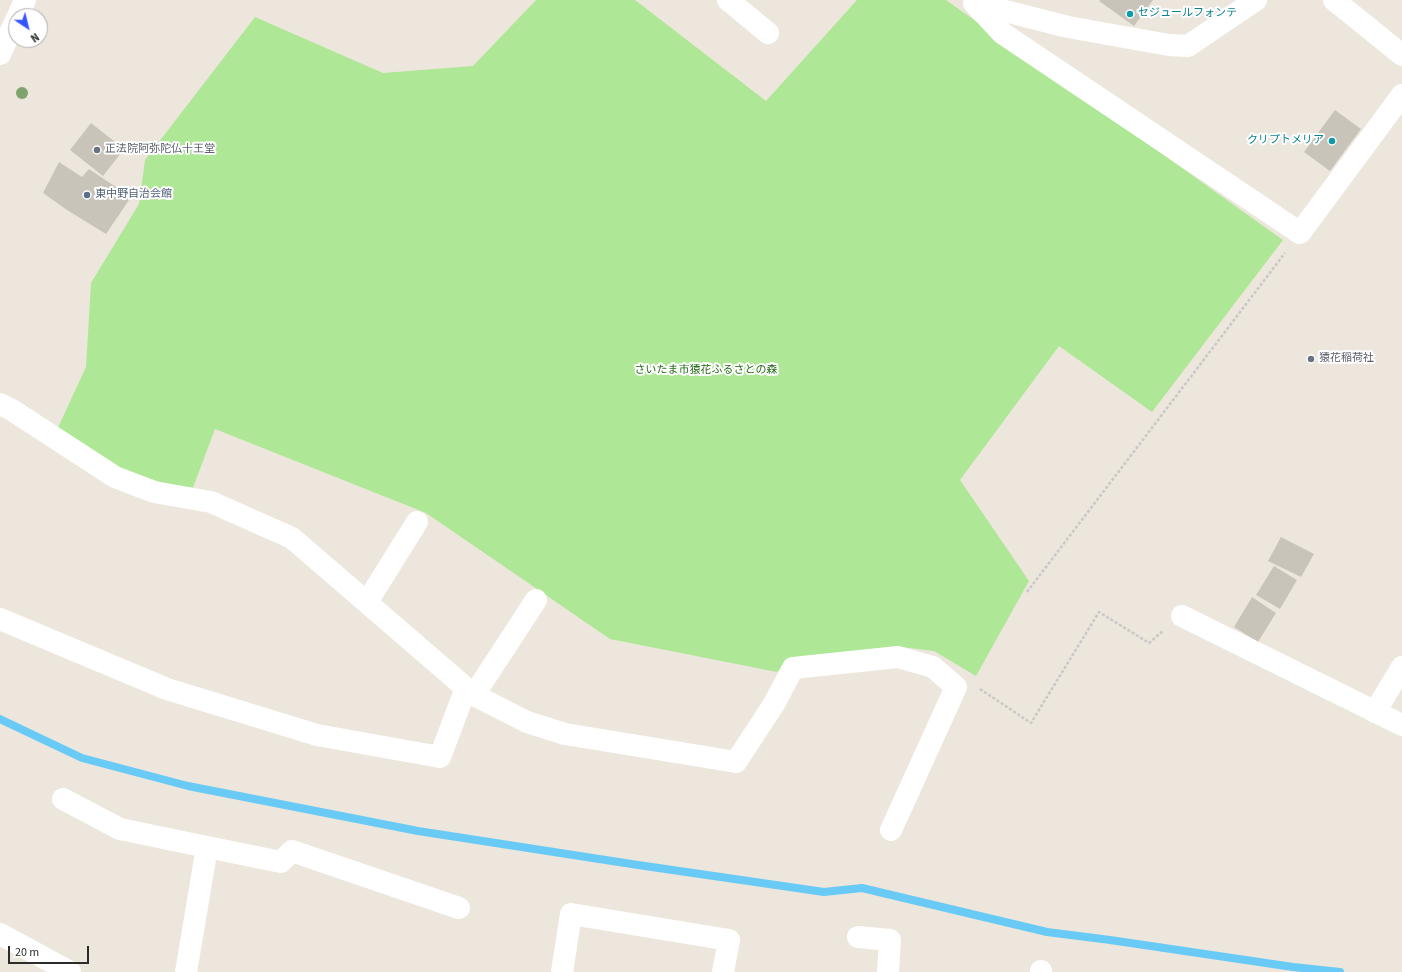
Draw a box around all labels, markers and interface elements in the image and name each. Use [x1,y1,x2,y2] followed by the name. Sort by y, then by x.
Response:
[1138,7,1237,21] place label: セジュールフォンテ
[8,8,48,48] north arrow
[1125,9,1135,19] marker: セジュールフォンテ
[27,29,42,46] text: N
[1247,134,1324,148] place label: クリプトメリア
[1327,136,1337,146] marker: クリプトメリア
[105,143,215,157] place label: 正法院阿弥陀仏十王堂
[92,145,102,155] marker: 正法院阿弥陀仏十王堂
[95,188,172,202] place label: 東中野自治会館
[82,190,92,200] marker: 東中野自治会館
[1319,352,1374,366] place label: 猿花稲荷社
[1306,354,1316,364] marker: 猿花稲荷社
[635,364,777,378] park label: さいたま市猿花ふるさとの森
[10,938,91,964] scale bar
[15,944,39,961] text: 20 m

